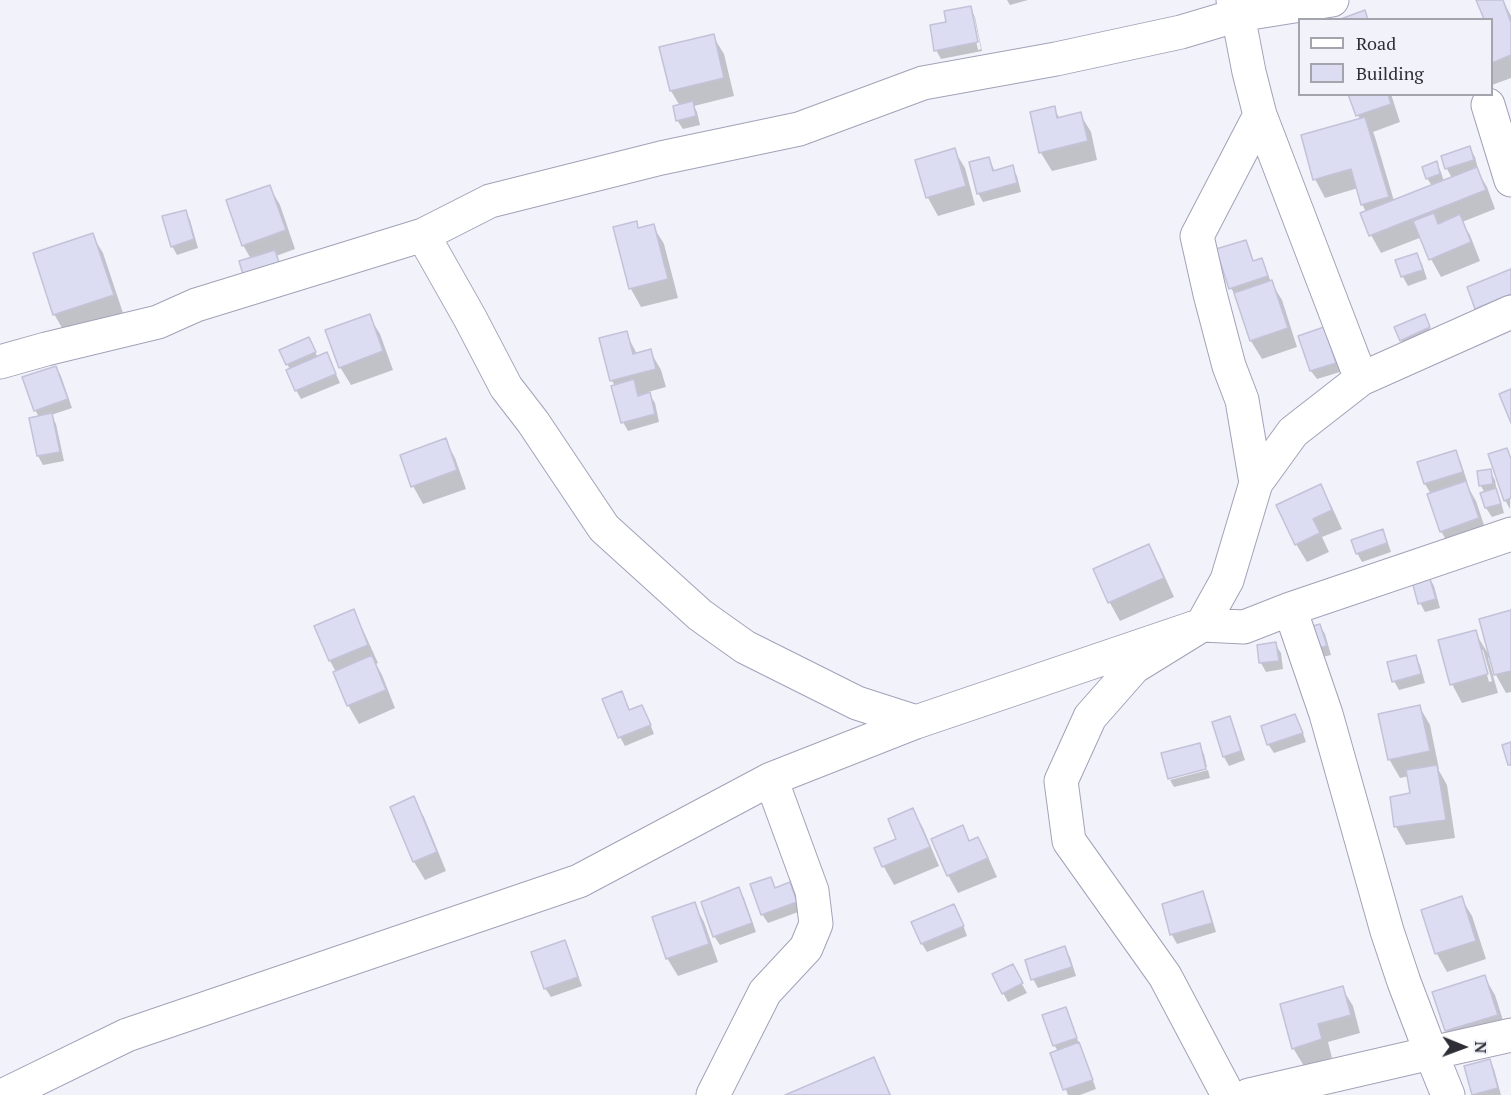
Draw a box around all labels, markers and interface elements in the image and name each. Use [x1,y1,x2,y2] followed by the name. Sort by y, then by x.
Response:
[1298,18,1493,96] legend
[1356,31,1396,55] text: Road
[1356,61,1424,85] text: Building
[1433,1017,1493,1077] north arrow
[1470,1041,1492,1054] text: N

